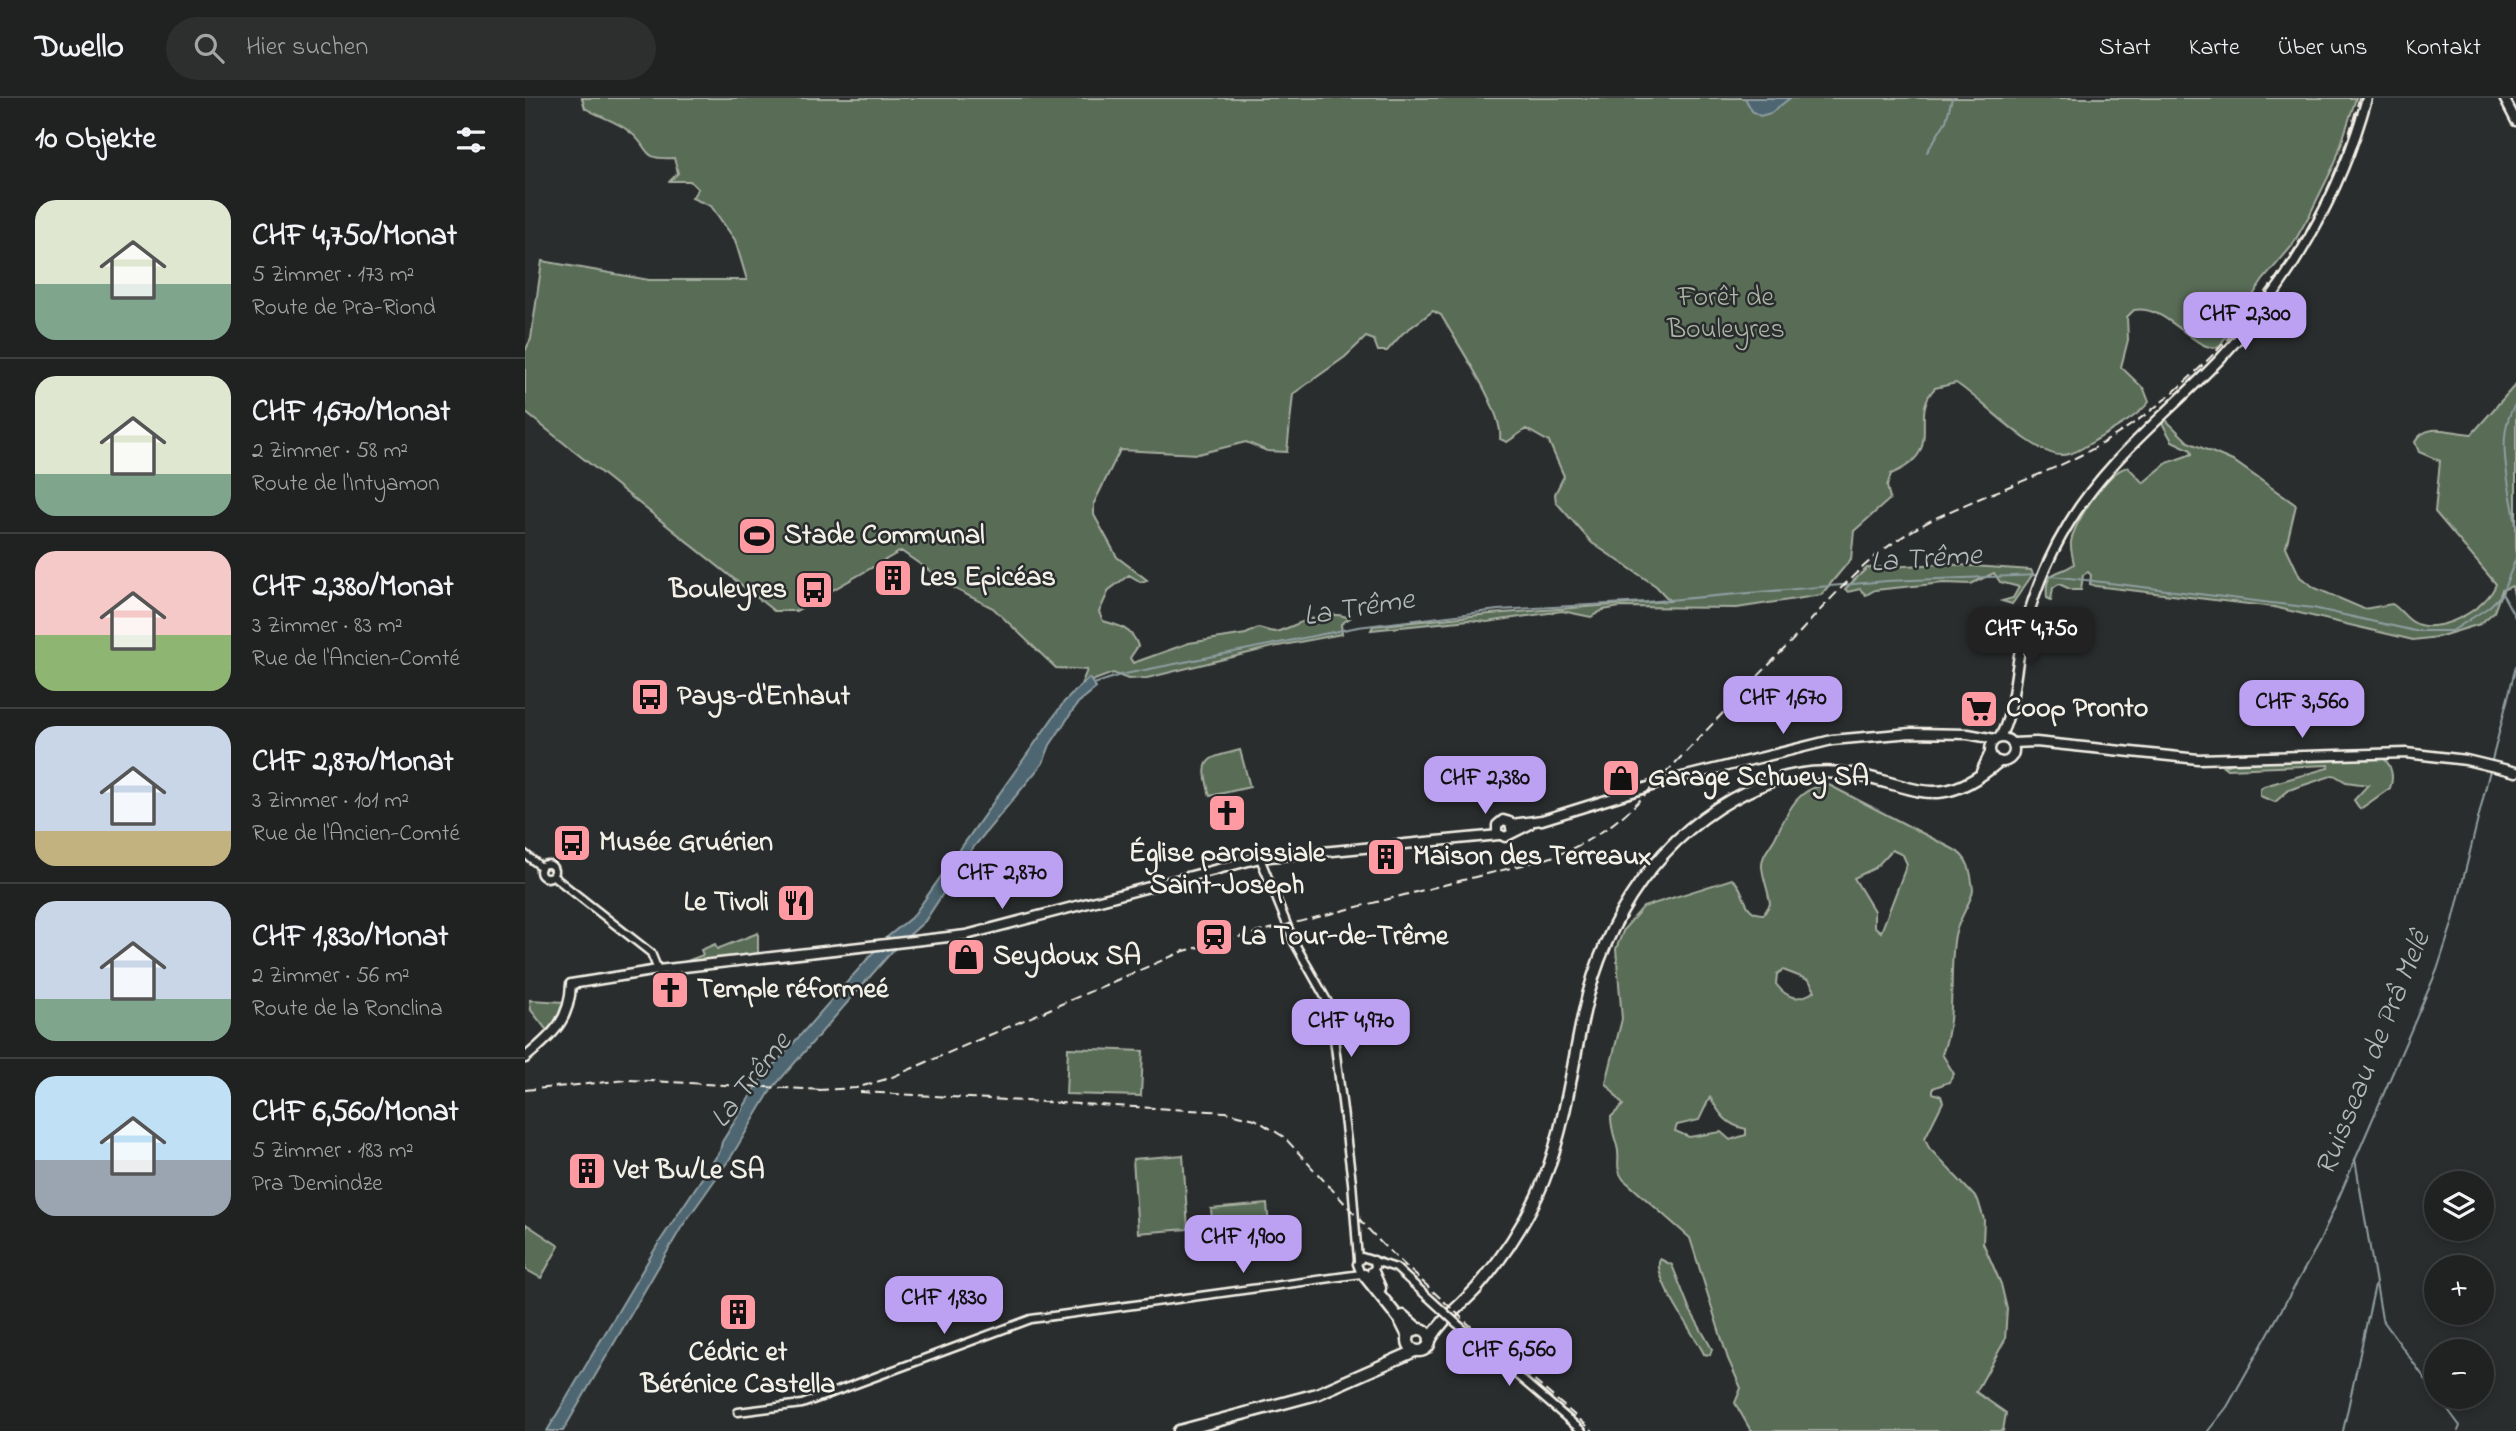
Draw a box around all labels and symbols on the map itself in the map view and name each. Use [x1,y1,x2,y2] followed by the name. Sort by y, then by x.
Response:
[1666,278,1785,351] park label: Forêt de Bouleyres
[2165,292,2325,352] pin: CHF 2,300
[736,515,778,557] sports icon: Stade Communal
[784,516,985,557] place label: Stade Communal
[1869,534,1985,586] water label: La Trême
[872,557,914,599] building icon: Les Epicéas
[920,558,1056,599] place label: Les Epicéas
[793,569,835,611] bus stop icon: Bouleyres
[667,570,787,611] place label: Bouleyres
[1301,578,1419,639] water label: La Trême
[1951,608,2111,667] pin: CHF 4,750
[629,676,671,718] bus stop icon: Pays-d'Enhaut
[1703,676,1863,736] pin: CHF 1,670
[677,677,851,718] place label: Pays-d'Enhaut
[2222,680,2382,740] pin: CHF 3,560
[1958,688,2000,730] supermarket icon: Coop Pronto
[2006,689,2148,730] place label: Coop Pronto
[1405,756,1565,816] pin: CHF 2,380
[1600,757,1642,799] shop icon: Garage Schwey SA
[1648,758,1869,800] place label: Garage Schwey SA
[1206,792,1248,834] church icon: Église paroissiale Saint-Joseph
[551,822,593,864] bus stop icon: Musée Gruérien
[599,823,773,864] place label: Musée Gruérien
[1129,834,1327,907] place label: Église paroissiale Saint-Joseph
[1365,836,1407,878] building icon: Maison des Terreaux
[1413,837,1651,878] place label: Maison des Terreaux
[922,852,1082,911] pin: CHF 2,870
[775,882,817,924] restaurant icon: Le Tivoli
[684,883,769,924] place label: Le Tivoli
[1193,916,1235,958] station icon: La Tour-de-Trême
[1241,917,1450,958] place label: La Tour-de-Trême
[2305,923,2444,1183] water label: Ruisseau de Prâ Melê
[945,936,987,978] shop icon: Seydoux SA
[993,937,1141,978] place label: Seydoux SA
[649,969,691,1011] church icon: Temple réformeé
[697,970,890,1011] place label: Temple réformeé
[1271,1000,1431,1059] pin: CHF 4,970
[700,1022,805,1138] water label: La Trême
[566,1150,608,1192] building icon: Vet Bu/Le SA
[613,1151,765,1192] place label: Vet Bu/Le SA
[1163,1216,1323,1275] pin: CHF 1,900
[864,1276,1024,1336] pin: CHF 1,830
[717,1291,759,1333] building icon: Cédric et Bérénice Castella
[1429,1328,1589,1388] pin: CHF 6,560
[639,1333,835,1406] place label: Cédric et Bérénice Castella

